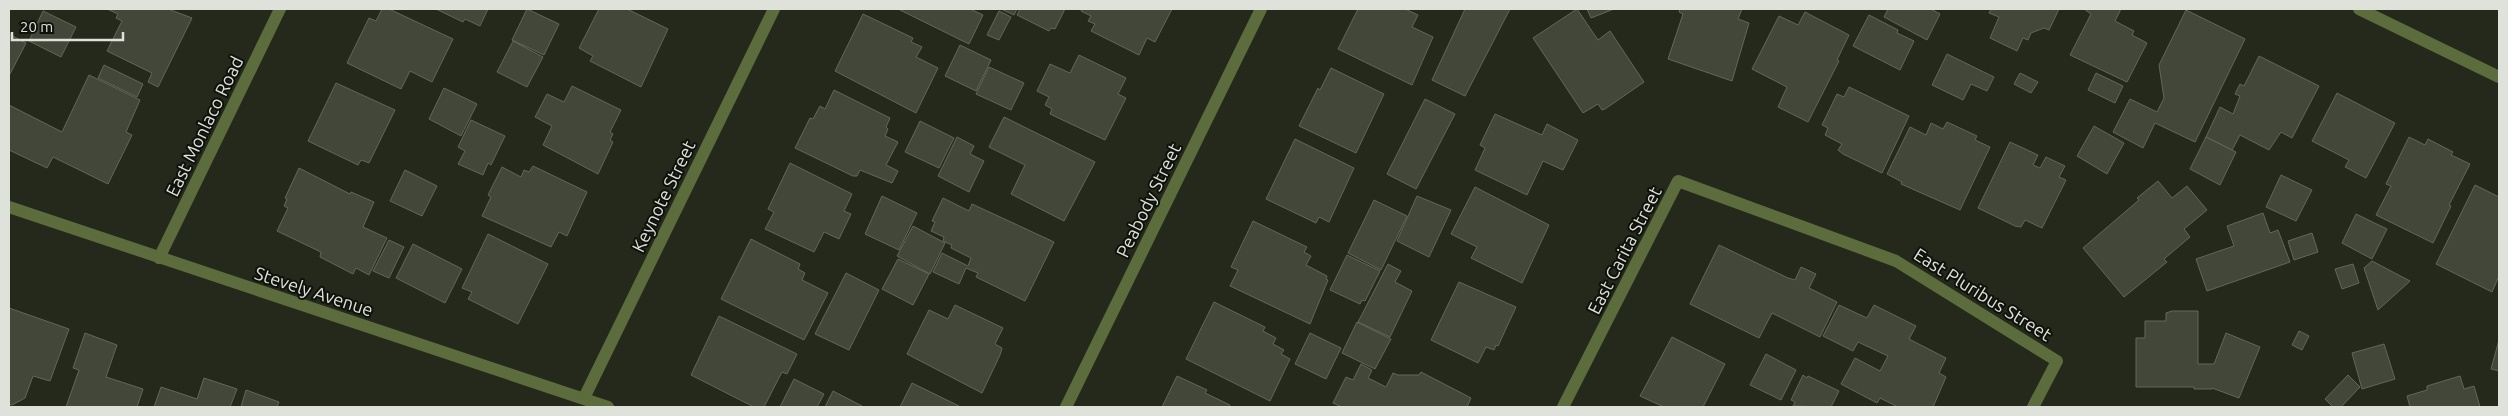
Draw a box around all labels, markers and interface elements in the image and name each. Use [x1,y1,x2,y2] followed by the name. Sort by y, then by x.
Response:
[12,10,124,42] scale bar
[20,18,53,35] text: 20 m
[161,53,247,199] street label: East Monlaco Road
[627,137,699,255] street label: Keynote Street
[1112,140,1184,260] street label: Peabody Street
[1583,183,1665,317] street label: East Carita Street
[1911,244,2055,344] street label: East Pluribus Street
[252,262,376,320] street label: Stevely Avenue

